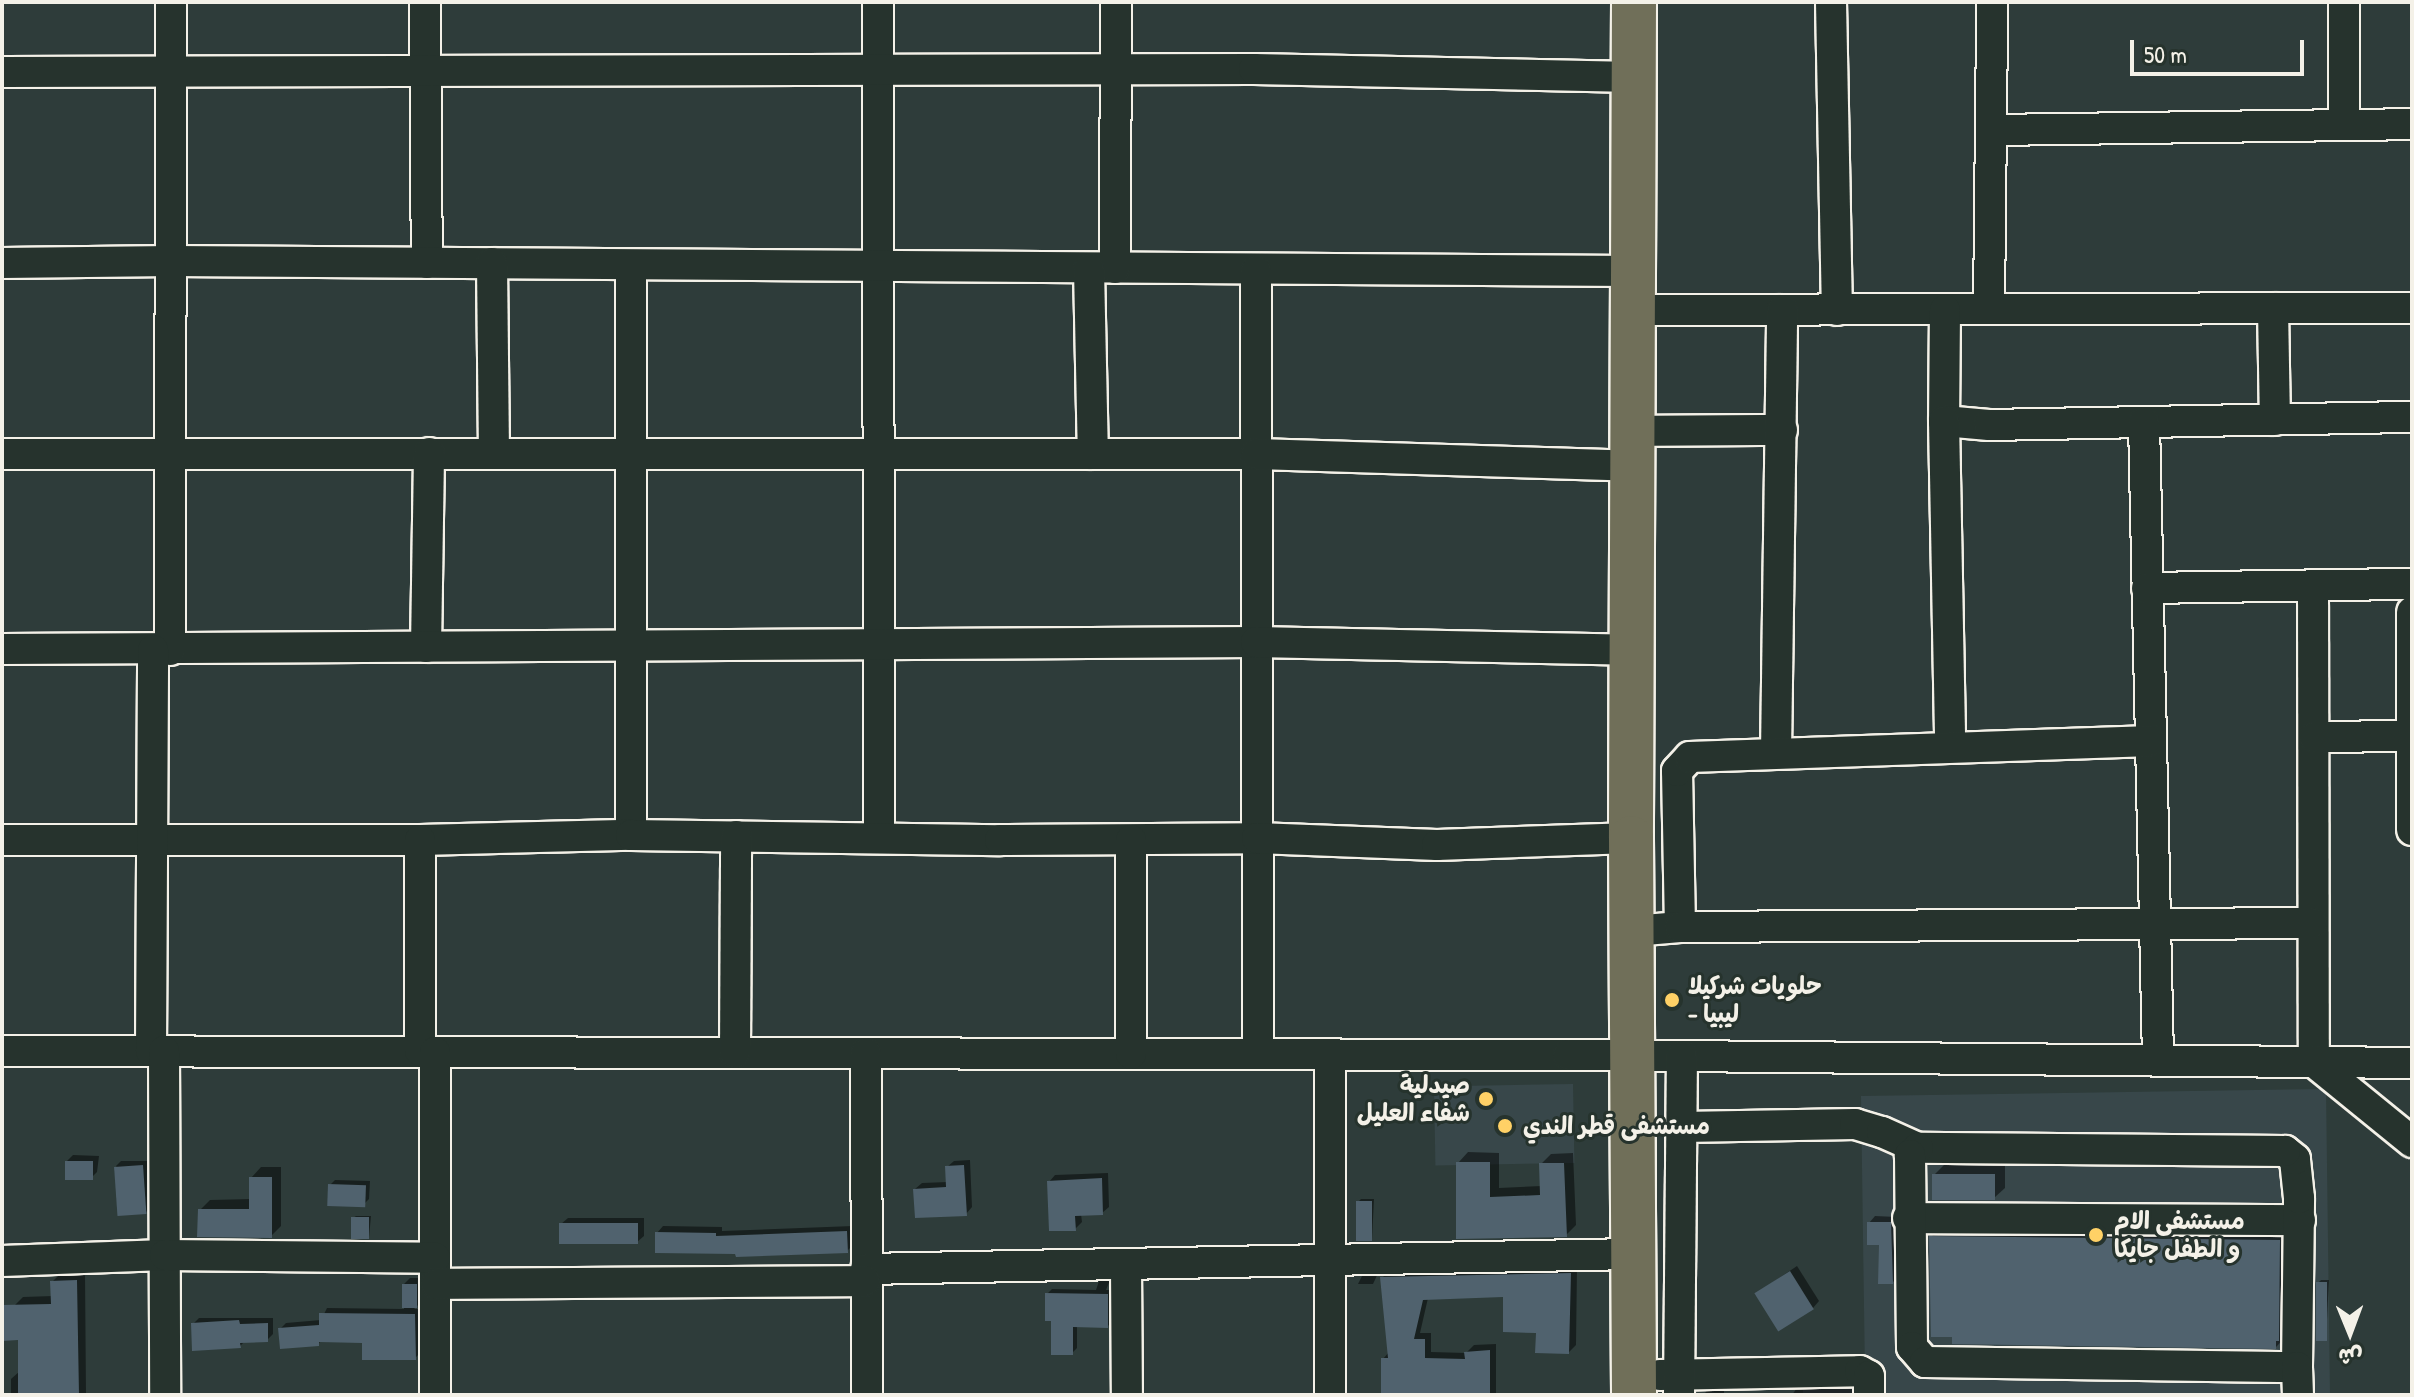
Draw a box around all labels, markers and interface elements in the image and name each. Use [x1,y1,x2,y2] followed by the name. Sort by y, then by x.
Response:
[2134,24,2308,74] scale bar
[2144,38,2187,70] text: 50 m
[1688,972,1822,1028] place label: حلويات شركيلا - ليبيا
[1663,991,1681,1009] marker: حلويات شركيلا - ليبيا
[1357,1071,1470,1127] place label: صيدلية شفاء العليل
[1477,1090,1495,1108] marker: صيدلية شفاء العليل
[1523,1112,1710,1140] place label: مستشفى قطر الندي
[1494,1115,1516,1137] marker: مستشفى قطر الندي
[2114,1207,2245,1263] place label: مستشفى الام و الطفل جايكا
[2085,1224,2107,1246] marker: مستشفى الام و الطفل جايكا
[2310,1293,2390,1373] north arrow
[2338,1342,2363,1372] text: ش

